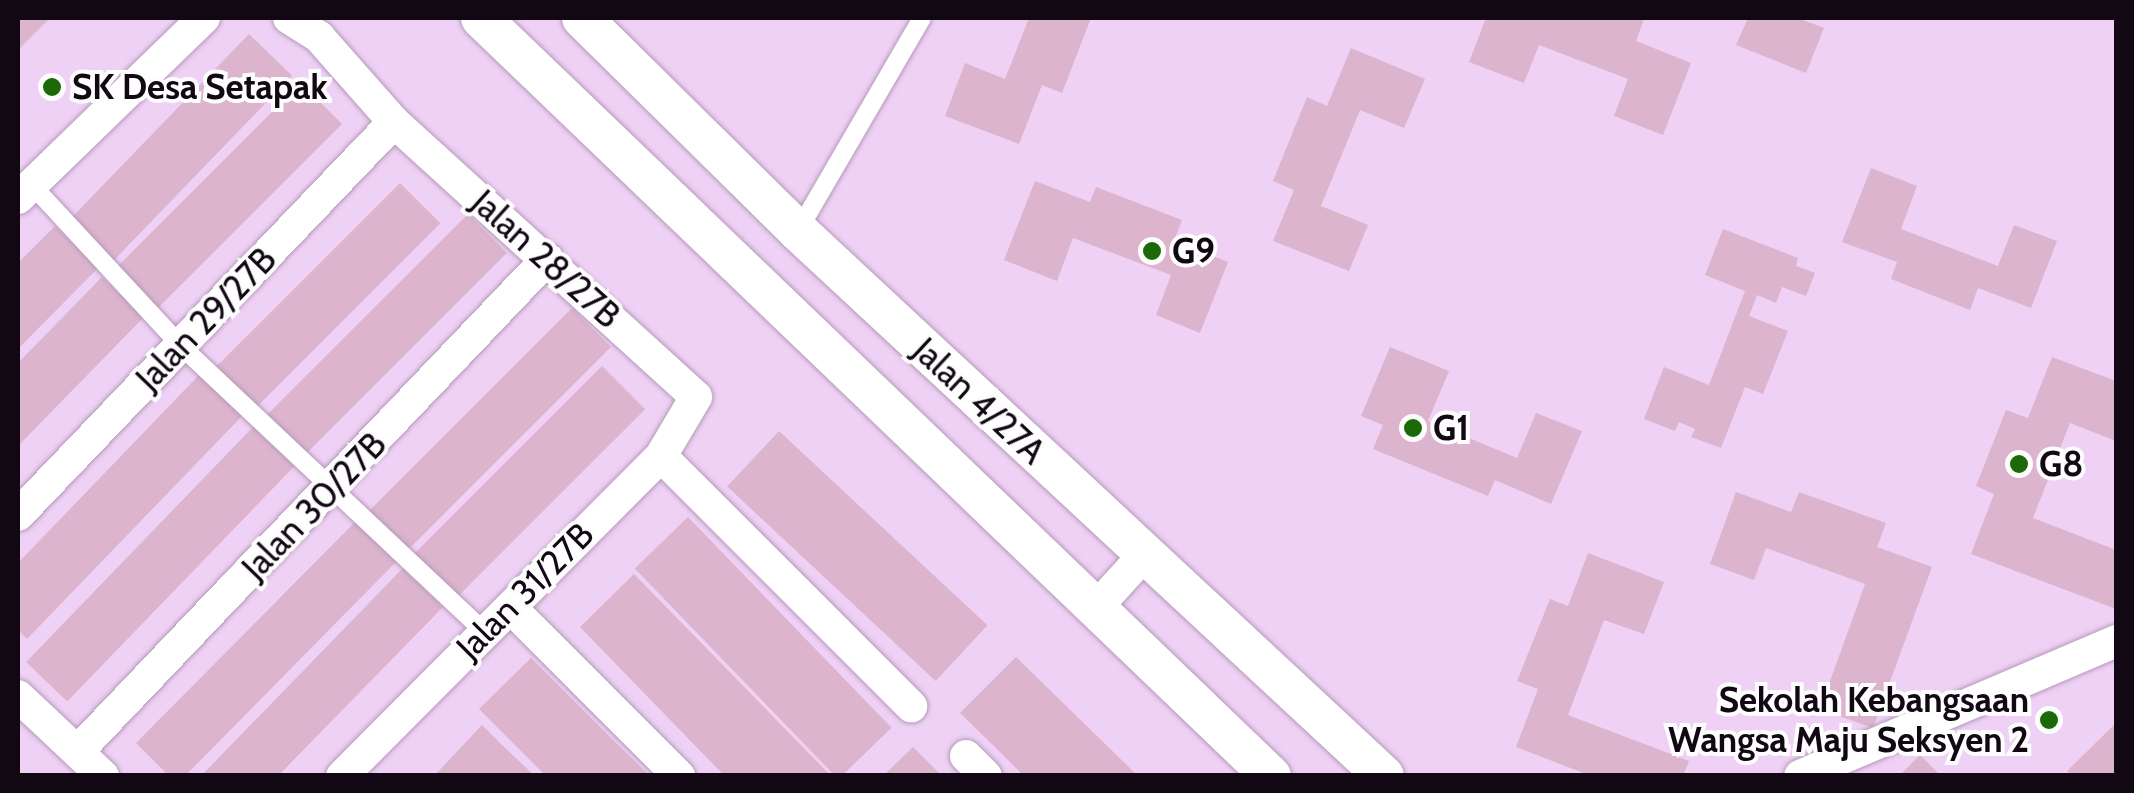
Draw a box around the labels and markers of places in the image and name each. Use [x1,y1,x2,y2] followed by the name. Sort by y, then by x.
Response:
[72,66,327,108] place label: SK Desa Setapak
[41,76,63,98] marker: SK Desa Setapak
[1172,230,1215,272] place label: G9
[1141,240,1163,262] marker: G9
[1433,407,1469,449] place label: G1
[1402,417,1424,439] marker: G1
[2039,443,2083,485] place label: G8
[2008,453,2030,475] marker: G8
[1668,679,2029,761] place label: Sekolah Kebangsaan Wangsa Maju Seksyen 2
[2038,709,2060,731] marker: Sekolah Kebangsaan Wangsa Maju Seksyen 2

